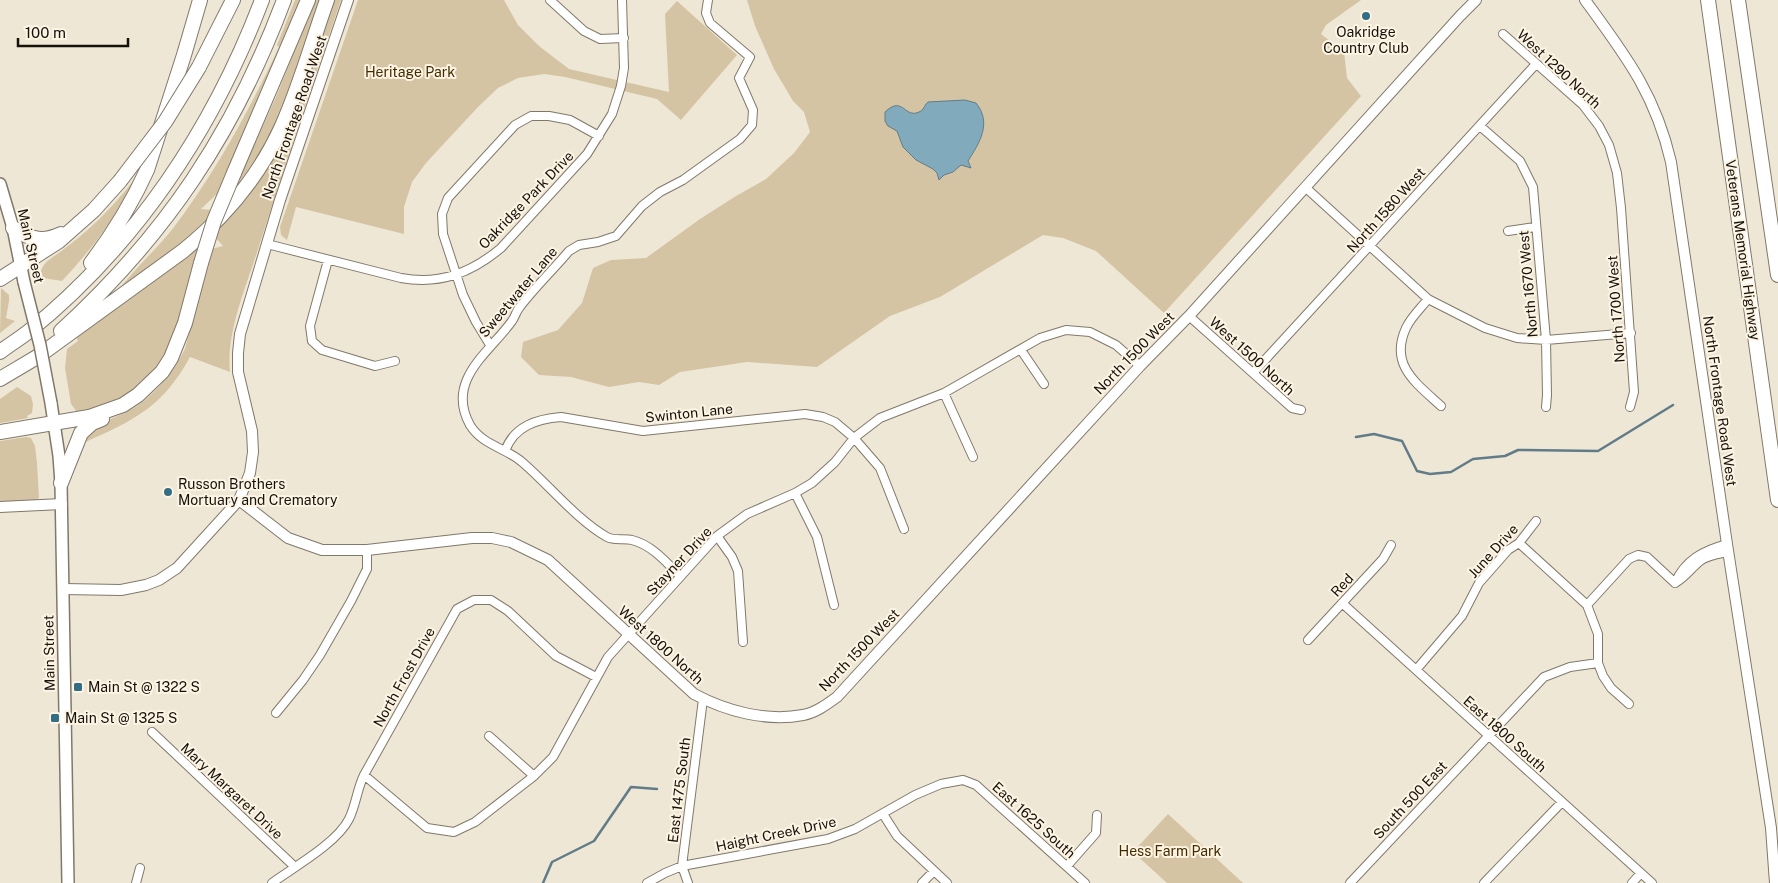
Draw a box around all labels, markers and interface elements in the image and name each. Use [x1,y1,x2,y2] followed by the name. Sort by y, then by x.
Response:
[1360,10,1372,22] marker: Oakridge Country Club
[18,15,128,47] scale bar
[25,24,66,41] text: 100 m
[1323,24,1409,56] place label: Oakridge Country Club
[1514,26,1604,112] street label: West 1290 North
[258,33,330,201] street label: North Frontage Road West
[365,64,455,80] park label: Heritage Park
[475,148,577,252] street label: Oakridge Park Drive
[1722,159,1764,342] street label: Veterans Memorial Highway
[1344,164,1428,256] street label: North 1580 West
[15,207,47,285] street label: Main Street
[1515,230,1541,338] street label: North 1670 West
[476,243,561,340] street label: Sweetwater Lane
[1604,255,1628,363] street label: North 1700 West
[1091,308,1177,398] street label: North 1500 West
[1206,314,1298,398] street label: West 1500 North
[1700,315,1740,487] street label: North Frontage Road West
[644,400,734,426] street label: Swinton Lane
[178,476,338,508] place label: Russon Brothers Mortuary and Crematory
[162,486,174,498] marker: Russon Brothers Mortuary and Crematory
[1465,521,1521,581] street label: June Drive
[643,523,715,599] street label: Stayner Drive
[1327,570,1357,600] street label: Red
[615,603,707,687] street label: West 1800 North
[816,605,902,695] street label: North 1500 West
[40,615,58,691] street label: Main Street
[370,624,438,730] street label: North Frost Drive
[88,679,200,695] place label: Main St @ 1322 S
[72,681,84,693] marker: Main St @ 1322 S
[1460,693,1550,775] street label: East 1800 South
[65,710,177,726] place label: Main St @ 1325 S
[49,712,61,724] marker: Main St @ 1325 S
[665,736,693,844] street label: East 1475 South
[178,740,286,842] street label: Mary Margaret Drive
[1370,758,1450,842] street label: South 500 East
[989,779,1079,861] street label: East 1625 South
[714,813,838,855] street label: Haight Creek Drive
[1119,843,1222,859] park label: Hess Farm Park

